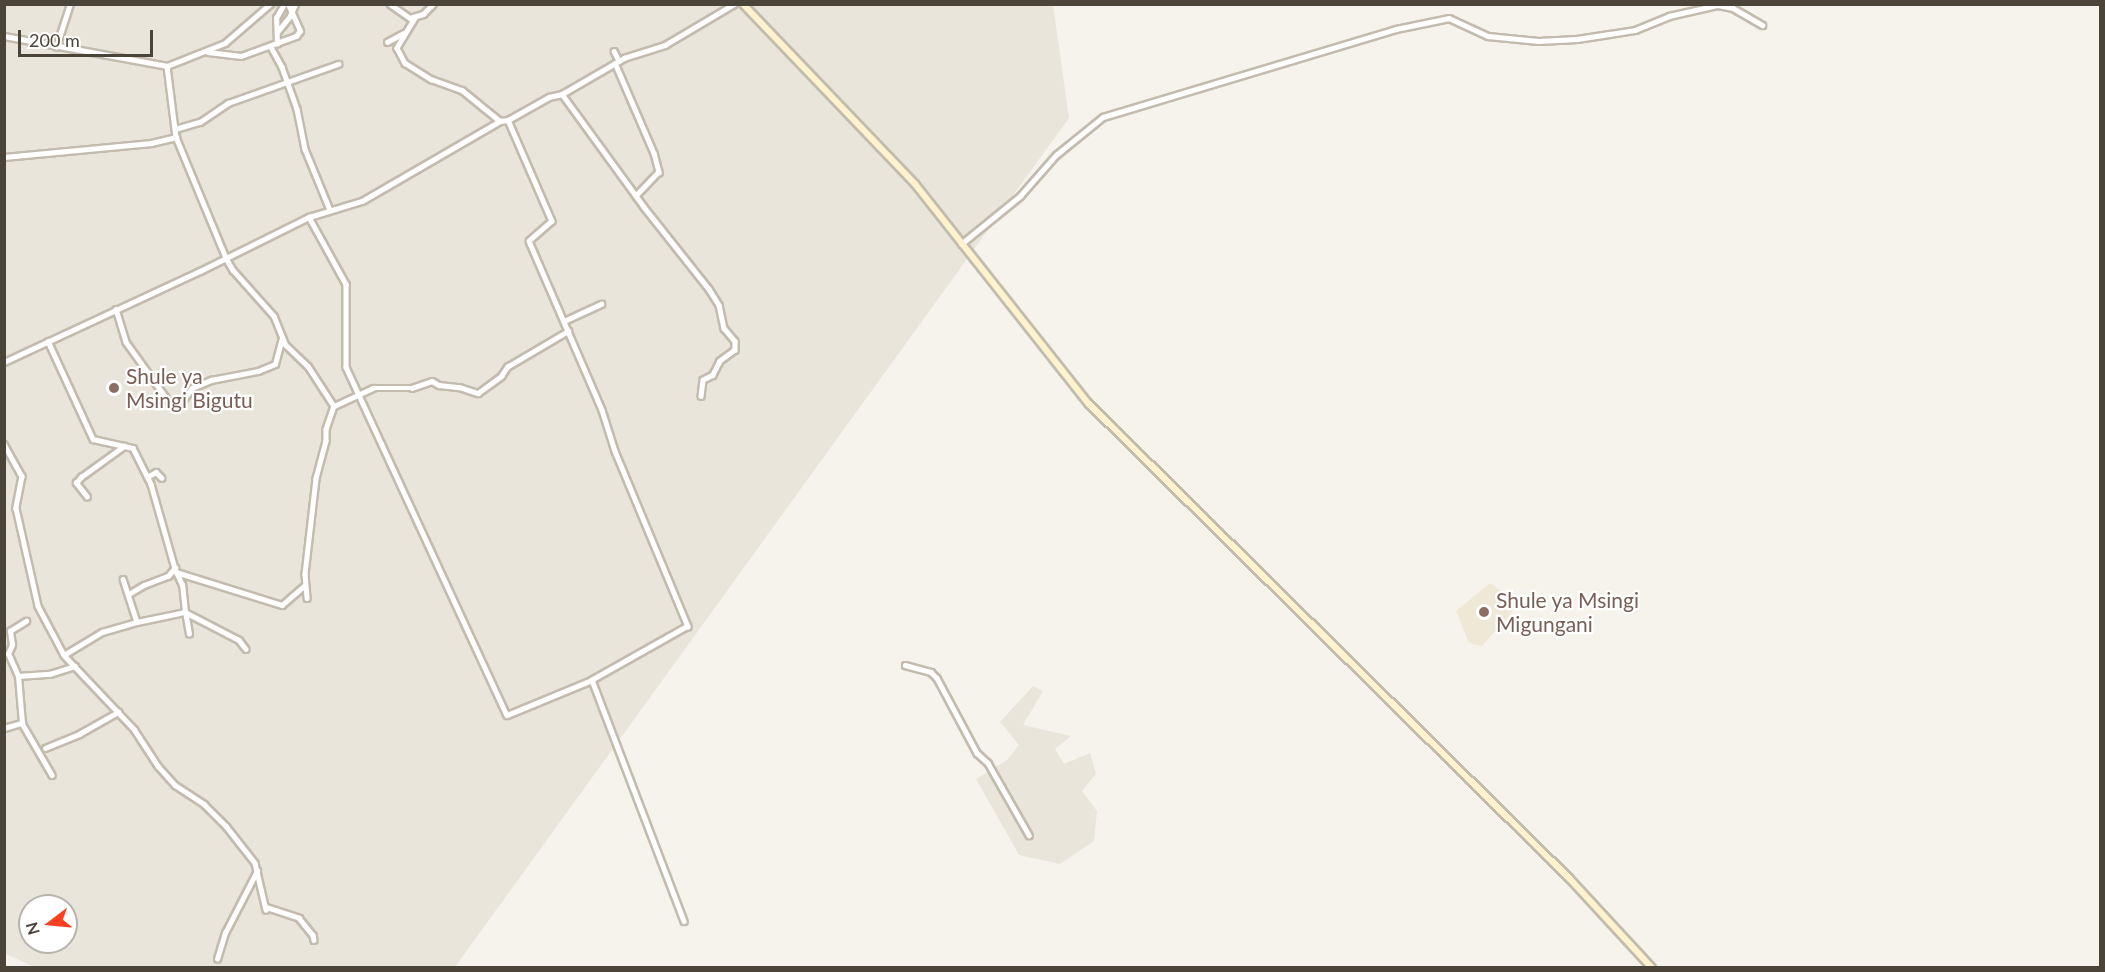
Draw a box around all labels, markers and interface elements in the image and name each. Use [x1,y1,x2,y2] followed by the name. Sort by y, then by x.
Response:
[21,18,156,56] scale bar
[29,29,80,51] text: 200 m
[126,363,253,413] place label: Shule ya Msingi Bigutu
[107,381,121,395] marker: Shule ya Msingi Bigutu
[1496,587,1639,637] place label: Shule ya Msingi Migungani
[1477,605,1491,619] marker: Shule ya Msingi Migungani
[18,894,78,954] north arrow
[21,920,43,937] text: N

